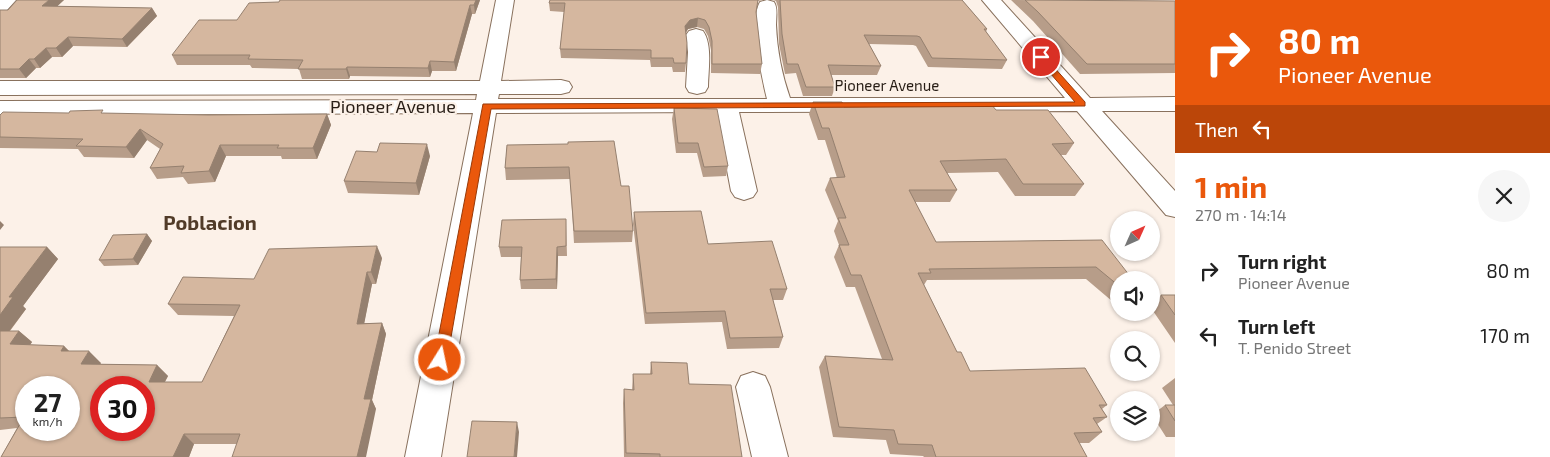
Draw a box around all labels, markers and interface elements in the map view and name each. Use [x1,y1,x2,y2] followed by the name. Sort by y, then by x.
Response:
[1278,19,1360,61] text: 80 m
[1195,20,1260,85] icon: right
[1020,36,1062,78] pin
[1027,43,1055,71] icon: arrive
[1278,61,1432,87] text: Pioneer Avenue
[835,76,939,94] street label: Pioneer Avenue
[330,95,456,117] street label: Pioneer Avenue
[1248,115,1276,143] icon: left
[1195,118,1238,141] text: Then
[1195,168,1267,204] text: 1 min
[1478,170,1530,222] button: close
[1195,205,1287,224] text: 270 m · 14:14
[163,210,257,234] district label: Poblacion
[1110,211,1160,261] north arrow
[1110,211,1160,441] map controls
[1238,250,1326,273] text: Turn right
[1195,257,1223,285] icon: right
[1486,259,1530,282] text: 80 m
[1110,271,1160,321] button: sound
[1238,273,1350,292] text: Pioneer Avenue
[1238,315,1315,338] text: Turn left
[1195,322,1223,350] icon: left
[1480,324,1530,347] text: 170 m
[1110,331,1160,381] button: search
[413,333,465,385] position arrow
[1238,338,1351,357] text: T. Penido Street
[90,376,155,441] speed limit sign: 30
[34,387,61,417] text: 27
[1110,391,1160,441] button: layers
[33,414,62,428] text: km/h

